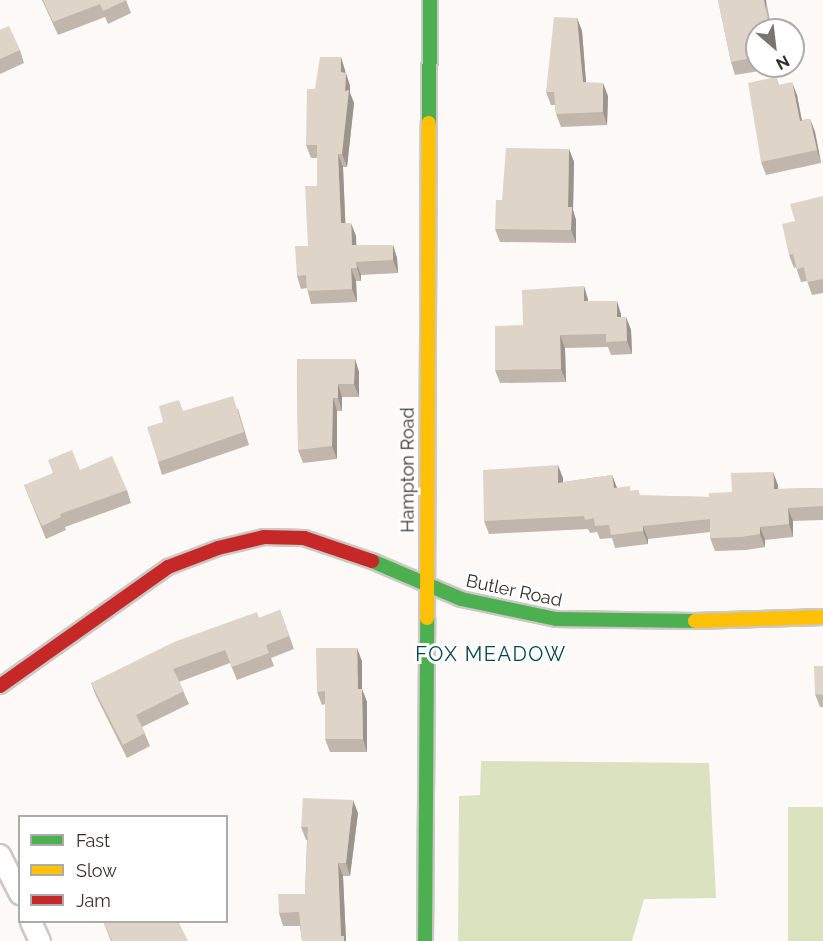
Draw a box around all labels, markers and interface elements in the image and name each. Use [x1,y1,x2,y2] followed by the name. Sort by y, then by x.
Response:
[745,18,805,78] north arrow
[773,51,793,74] text: N
[397,407,419,533] street label: Hampton Road
[464,570,564,612] street label: Butler Road
[415,642,567,666] district label: FOX MEADOW
[18,815,228,923] legend
[76,830,110,851] text: Fast
[76,860,117,881] text: Slow
[76,890,111,911] text: Jam

